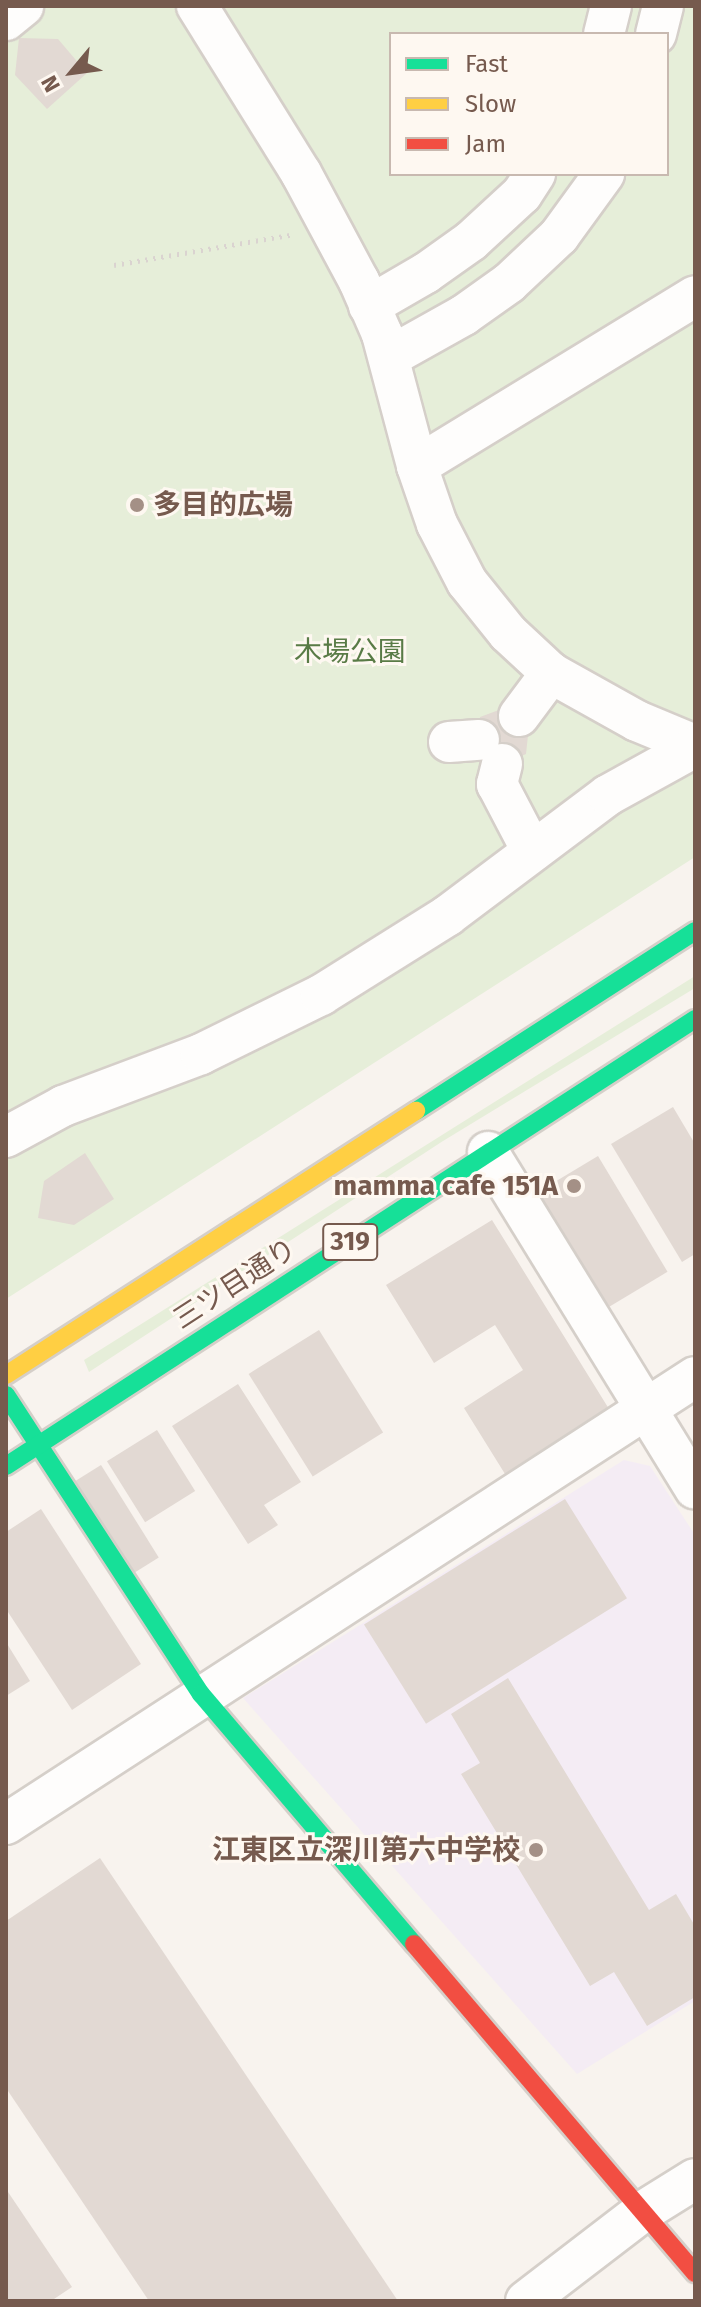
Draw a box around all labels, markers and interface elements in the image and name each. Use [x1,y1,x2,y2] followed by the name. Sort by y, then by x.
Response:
[32,32,112,112] north arrow
[389,32,669,176] legend
[465,50,508,78] text: Fast
[35,71,66,97] text: N
[465,90,516,118] text: Slow
[465,130,506,158] text: Jam
[153,488,293,522] place label: 多目的広場
[128,496,146,514] marker: 多目的広場
[294,635,406,669] park label: 木場公園
[334,1169,558,1203] place label: mamma cafe 151A
[565,1177,583,1195] marker: mamma cafe 151A
[322,1220,378,1264] road number: 319
[167,1232,303,1336] street label: 三ツ目通り
[212,1833,520,1867] place label: 江東区立深川第六中学校
[527,1841,545,1859] marker: 江東区立深川第六中学校

